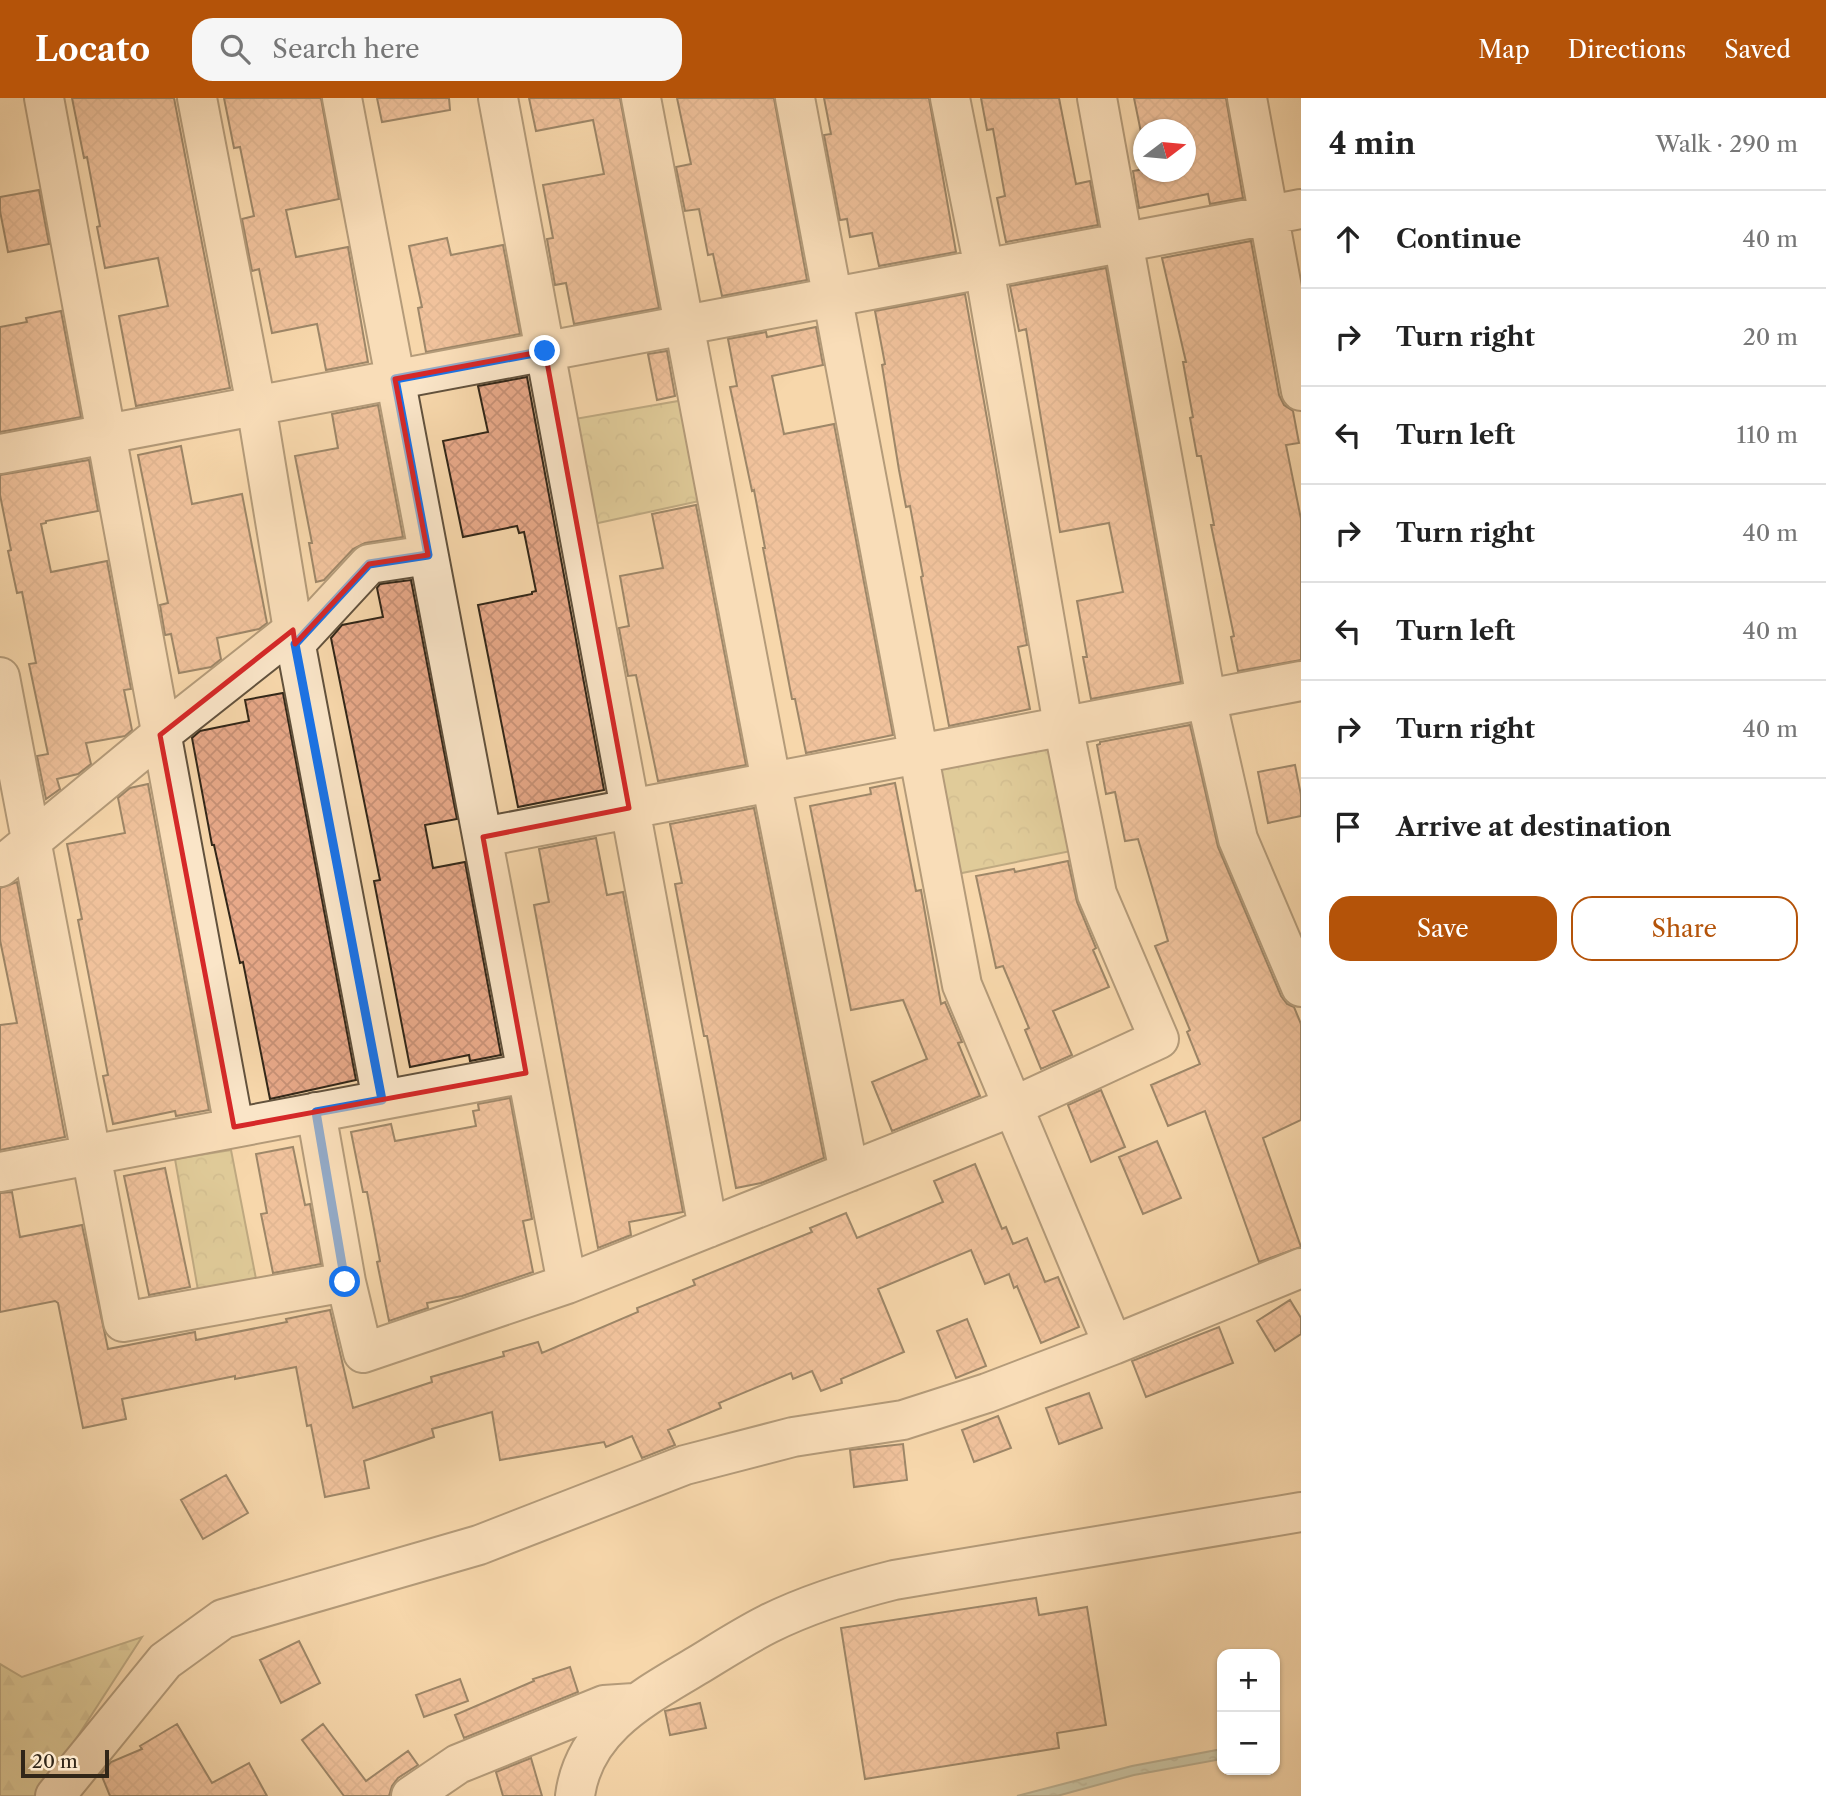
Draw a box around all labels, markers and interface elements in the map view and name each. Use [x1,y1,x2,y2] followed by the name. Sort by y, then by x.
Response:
[192,18,682,81] search box
[35,29,150,70] text: Locato
[216,30,254,68] icon: search
[272,33,420,65] text: Search here
[1478,35,1530,64] text: Map
[1568,35,1686,64] text: Directions
[1724,35,1791,64] text: Saved
[1133,119,1196,182] north arrow
[1329,125,1415,162] text: 4 min
[1656,130,1798,158] text: Walk · 290 m
[1329,220,1367,258] icon: ahead
[1396,223,1521,255] text: Continue
[1743,225,1798,253] text: 40 m
[1329,318,1367,356] icon: right
[1396,321,1535,353] text: Turn right
[1743,323,1798,351] text: 20 m
[529,335,560,366] route end
[1329,416,1367,454] icon: left
[1396,419,1515,451] text: Turn left
[1737,421,1798,449] text: 110 m
[1329,514,1367,552] icon: right
[1396,517,1535,549] text: Turn right
[1743,519,1798,547] text: 40 m
[1329,612,1367,650] icon: left
[1396,615,1515,647] text: Turn left
[1743,617,1798,645] text: 40 m
[1329,710,1367,748] icon: right
[1396,713,1535,745] text: Turn right
[1743,715,1798,743] text: 40 m
[1329,808,1367,846] icon: arrive
[1396,811,1671,843] text: Arrive at destination
[1329,896,1557,961] button: Save
[1571,896,1798,961] button: Share
[329,1266,360,1297] route start
[1217,1649,1280,1775] map controls
[1217,1649,1280,1712] button: +
[1217,1712,1280,1775] button: −
[21,1747,108,1779] scale bar
[32,1750,78,1773] text: 20 m

